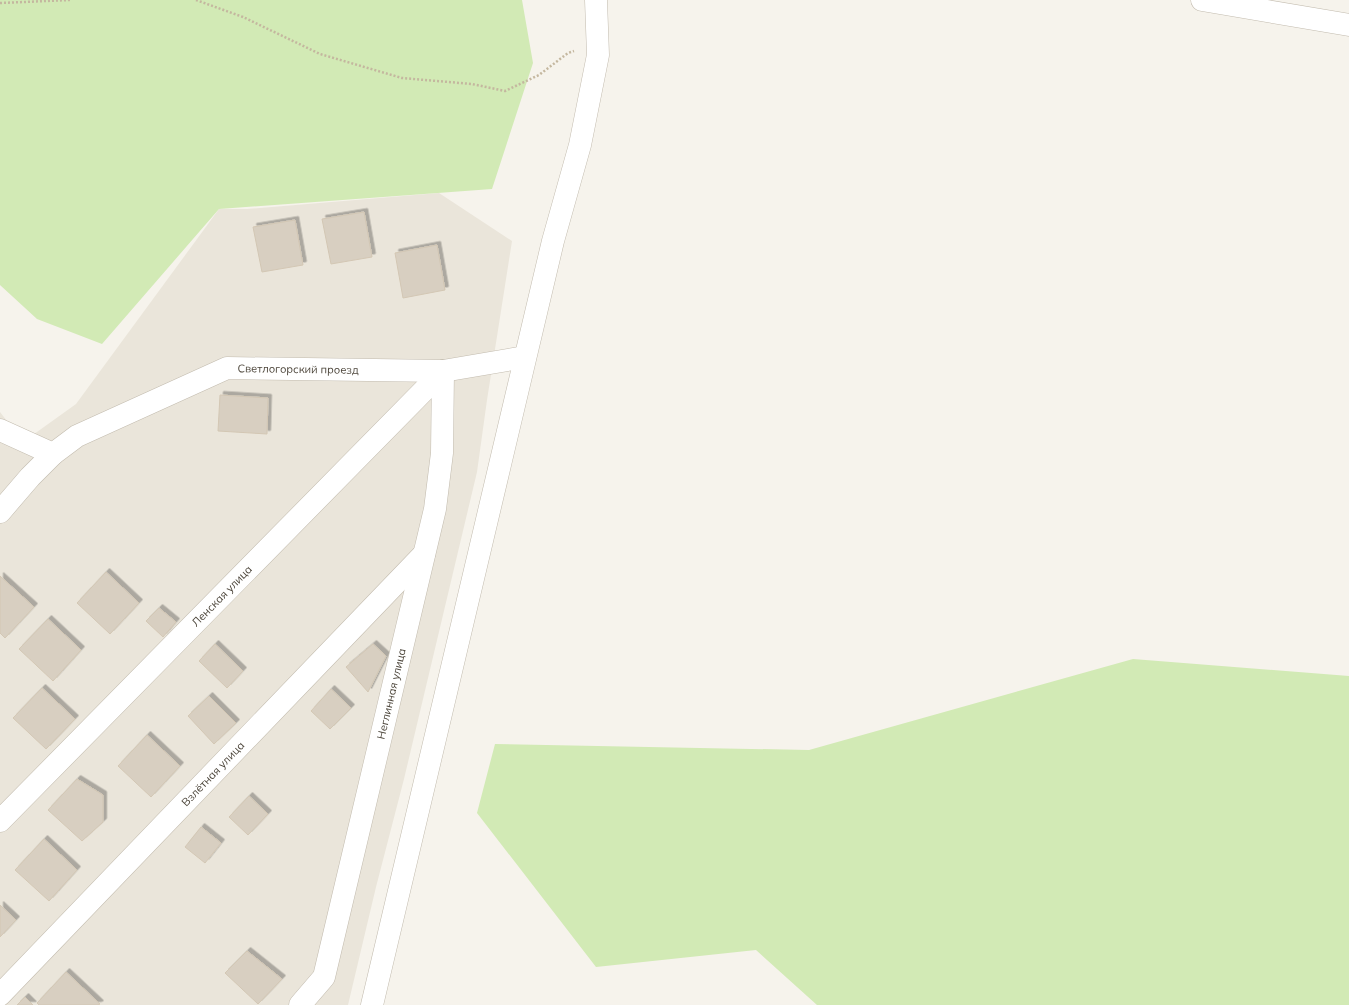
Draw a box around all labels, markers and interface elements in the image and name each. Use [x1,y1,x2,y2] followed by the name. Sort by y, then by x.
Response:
[237,361,359,377] street label: Светлогорский проезд
[189,562,255,629] street label: Ленская улица
[374,647,409,741] street label: Неглинная улица
[178,738,247,809] street label: Взлётная улица

